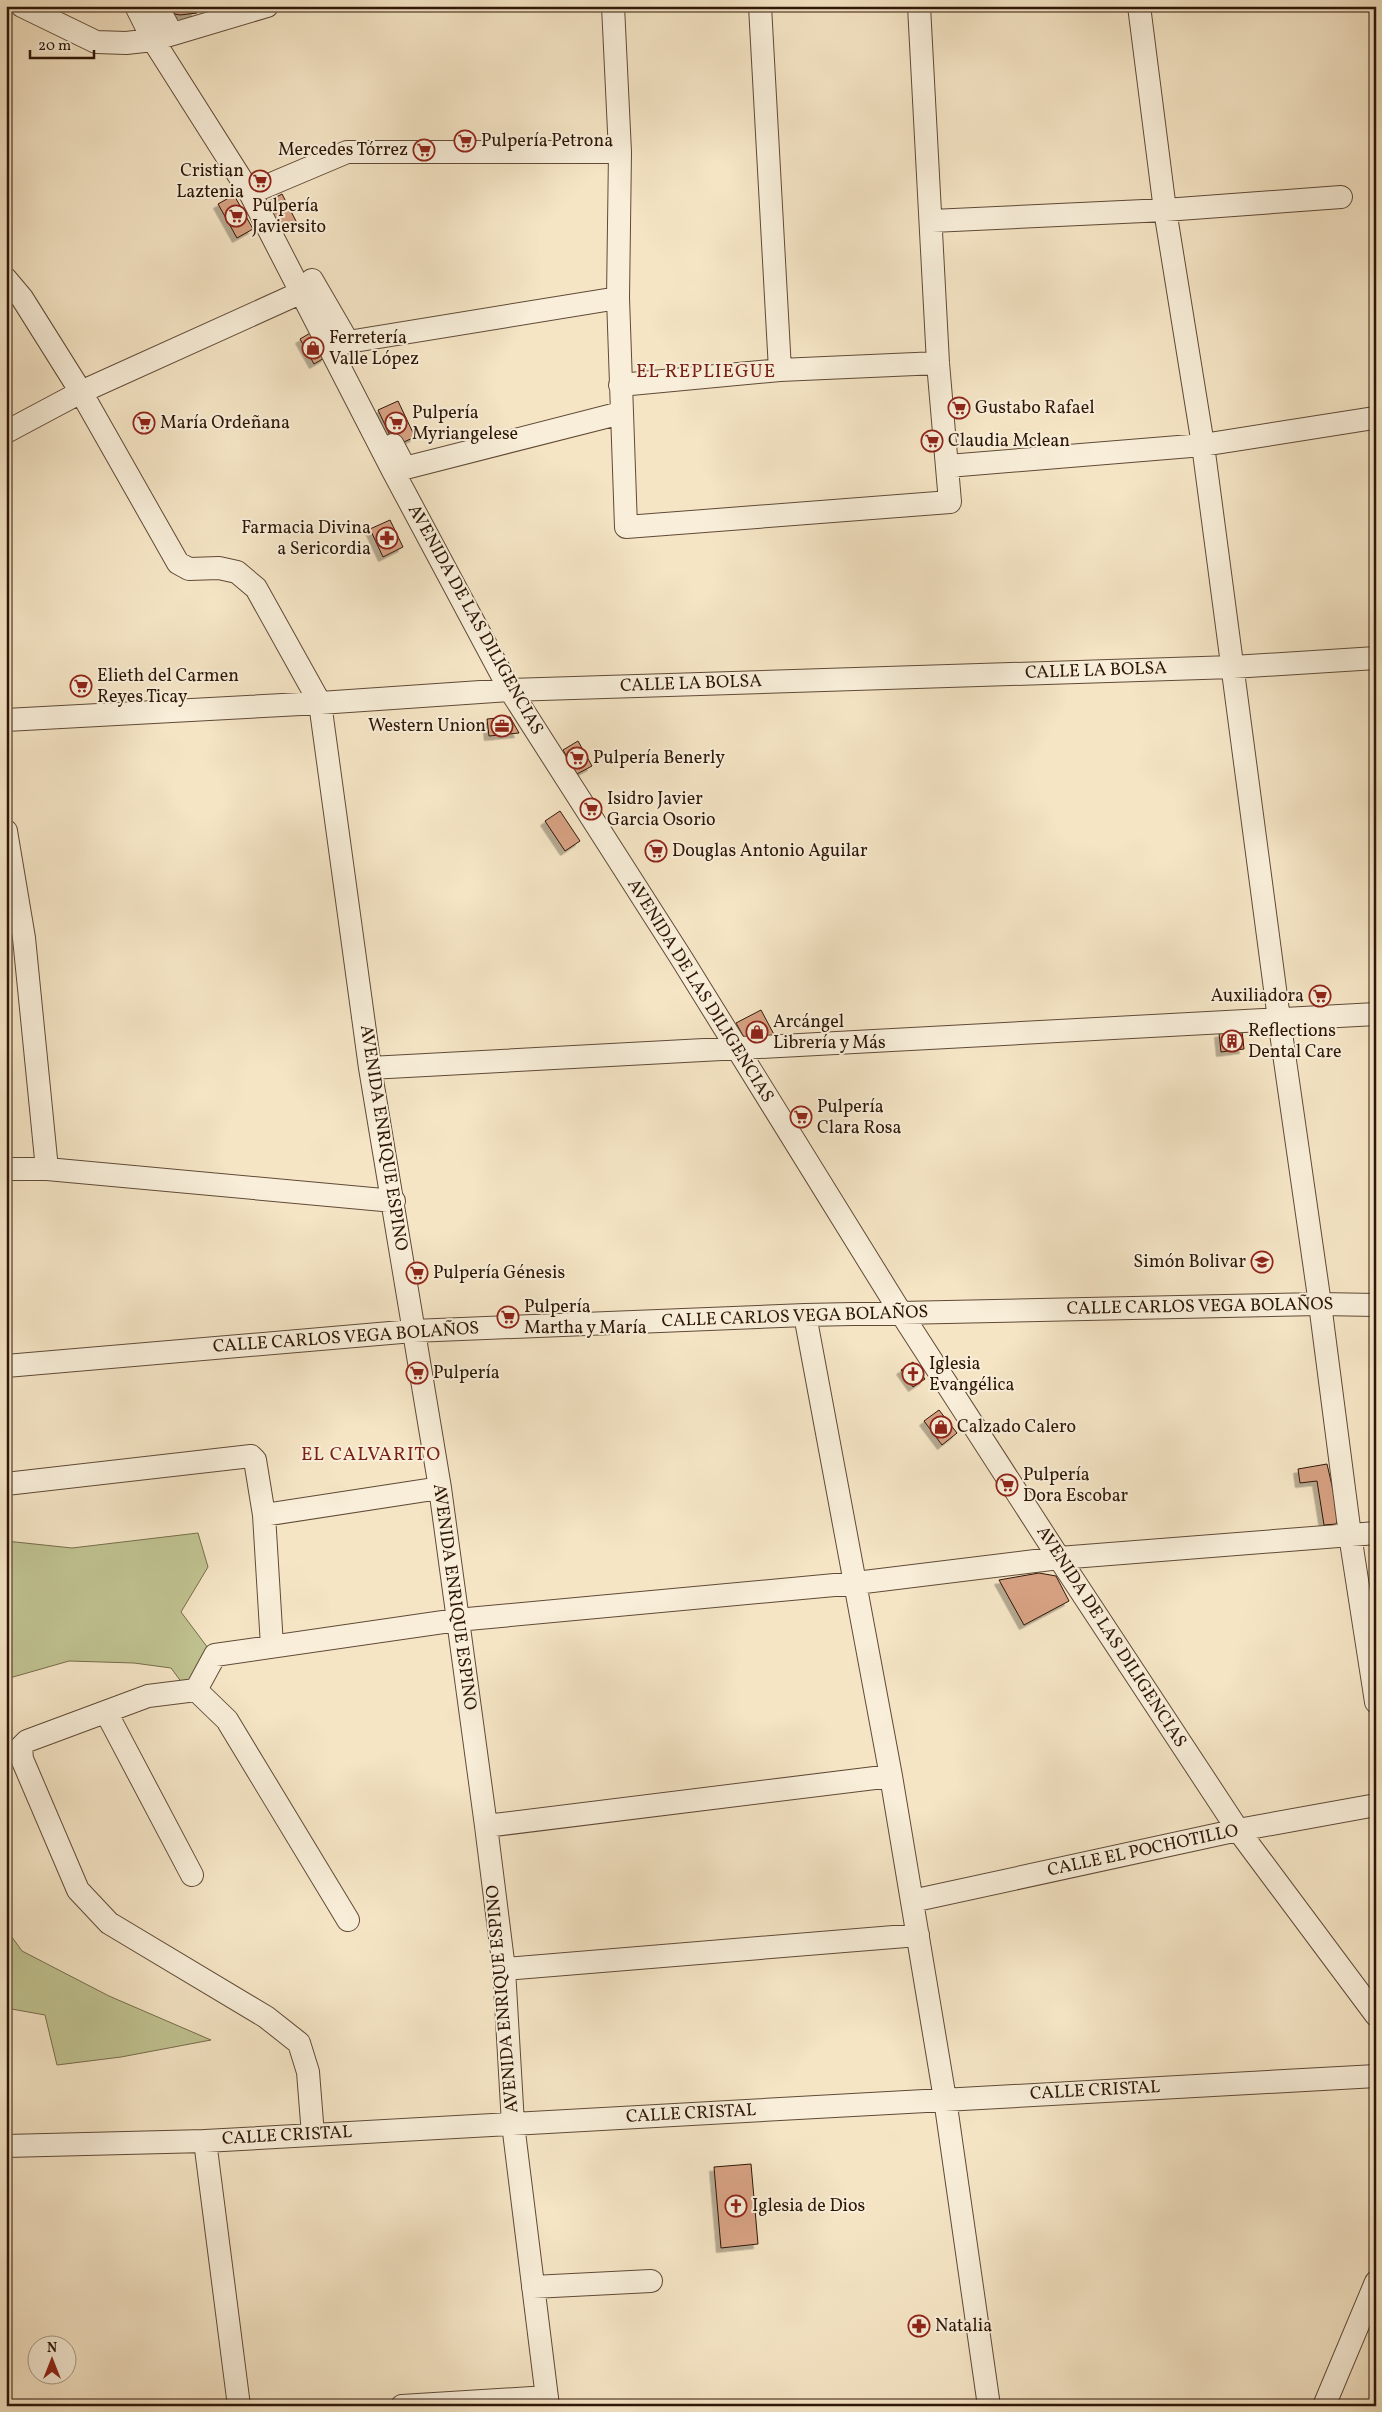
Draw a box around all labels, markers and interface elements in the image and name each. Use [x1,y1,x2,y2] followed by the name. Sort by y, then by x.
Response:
[30,28,94,60] scale bar
[38,36,71,57] text: 20 m
[453,129,477,153] supermarket icon: Pulpería Petrona
[481,129,613,154] place label: Pulpería Petrona
[278,138,408,163] place label: Mercedes Tórrez
[412,138,436,162] supermarket icon: Mercedes Tórrez
[176,159,244,205] place label: Cristian Laztenia
[248,169,272,193] supermarket icon: Cristian Laztenia
[252,194,326,240] place label: Pulpería Javiersito
[224,204,248,228] supermarket icon: Pulpería Javiersito
[329,326,419,372] place label: Ferretería Valle López
[301,336,325,360] shop icon: Ferretería Valle López
[636,359,776,385] district label: EL REPLIEGUE
[947,396,971,420] supermarket icon: Gustabo Rafael
[975,396,1095,421] place label: Gustabo Rafael
[412,401,518,447] place label: Pulpería Myriangelese
[132,411,156,435] supermarket icon: María Ordeñana
[160,411,290,436] place label: María Ordeñana
[384,411,408,435] supermarket icon: Pulpería Myriangelese
[920,429,944,453] supermarket icon: Claudia Mclean
[948,429,1070,454] place label: Claudia Mclean
[401,500,549,740] street label: AVENIDA DE LAS DILIGENCIAS
[241,516,371,562] place label: Farmacia Divina a Sericordia
[375,526,399,550] pharmacy icon: Farmacia Divina a Sericordia
[1025,656,1168,686] street label: CALLE LA BOLSA
[97,664,239,710] place label: Elieth del Carmen Reyes Ticay
[620,669,763,699] street label: CALLE LA BOLSA
[69,674,93,698] supermarket icon: Elieth del Carmen Reyes Ticay
[368,714,486,739] place label: Western Union
[490,714,514,738] office icon: Western Union
[565,746,589,770] supermarket icon: Pulpería Benerly
[593,746,725,771] place label: Pulpería Benerly
[607,787,716,833] place label: Isidro Javier Garcia Osorio
[579,797,603,821] supermarket icon: Isidro Javier Garcia Osorio
[644,839,668,863] supermarket icon: Douglas Antonio Aguilar
[672,839,868,864] place label: Douglas Antonio Aguilar
[621,874,779,1108] street label: AVENIDA DE LAS DILIGENCIAS
[1211,984,1304,1009] place label: Auxiliadora
[1308,984,1332,1008] supermarket icon: Auxiliadora
[773,1010,886,1056] place label: Arcángel Librería y Más
[1248,1019,1341,1065] place label: Reflections Dental Care
[745,1020,769,1044] shop icon: Arcángel Librería y Más
[353,1023,413,1253] street label: AVENIDA ENRIQUE ESPINO
[1220,1029,1244,1053] building icon: Reflections Dental Care
[817,1095,901,1141] place label: Pulpería Clara Rosa
[789,1105,813,1129] supermarket icon: Pulpería Clara Rosa
[1133,1250,1246,1275] place label: Simón Bolivar
[1250,1250,1274,1274] school or university icon: Simón Bolivar
[405,1261,429,1285] supermarket icon: Pulpería Génesis
[433,1261,565,1286] place label: Pulpería Génesis
[1066,1292,1334,1322] street label: CALLE CARLOS VEGA BOLAÑOS
[524,1295,647,1341] place label: Pulpería Martha y María
[661,1300,929,1334] street label: CALLE CARLOS VEGA BOLAÑOS
[496,1305,520,1329] supermarket icon: Pulpería Martha y María
[212,1316,480,1360] street label: CALLE CARLOS VEGA BOLAÑOS
[929,1352,1015,1398] place label: Iglesia Evangélica
[405,1361,429,1385] supermarket icon: Pulpería
[433,1361,500,1386] place label: Pulpería
[901,1362,925,1386] church icon: Iglesia Evangélica
[929,1415,953,1439] shop icon: Calzado Calero
[957,1415,1076,1440] place label: Calzado Calero
[301,1442,441,1468] district label: EL CALVARITO
[1023,1463,1129,1509] place label: Pulpería Dora Escobar
[995,1473,1019,1497] supermarket icon: Pulpería Dora Escobar
[426,1482,482,1712] street label: AVENIDA ENRIQUE ESPINO
[1030,1521,1192,1753] street label: AVENIDA DE LAS DILIGENCIAS
[1045,1819,1241,1883] street label: CALLE EL POCHOTILLO
[481,1884,525,2114] street label: AVENIDA ENRIQUE ESPINO
[1029,2075,1161,2107] street label: CALLE CRISTAL
[625,2098,757,2130] street label: CALLE CRISTAL
[221,2120,353,2152] street label: CALLE CRISTAL
[724,2194,748,2218] church icon: Iglesia de Dios
[752,2194,865,2219] place label: Iglesia de Dios
[907,2314,931,2338] pharmacy icon: Natalia
[935,2314,992,2339] place label: Natalia
[28,2334,78,2384] north arrow
[47,2339,57,2358] text: N

